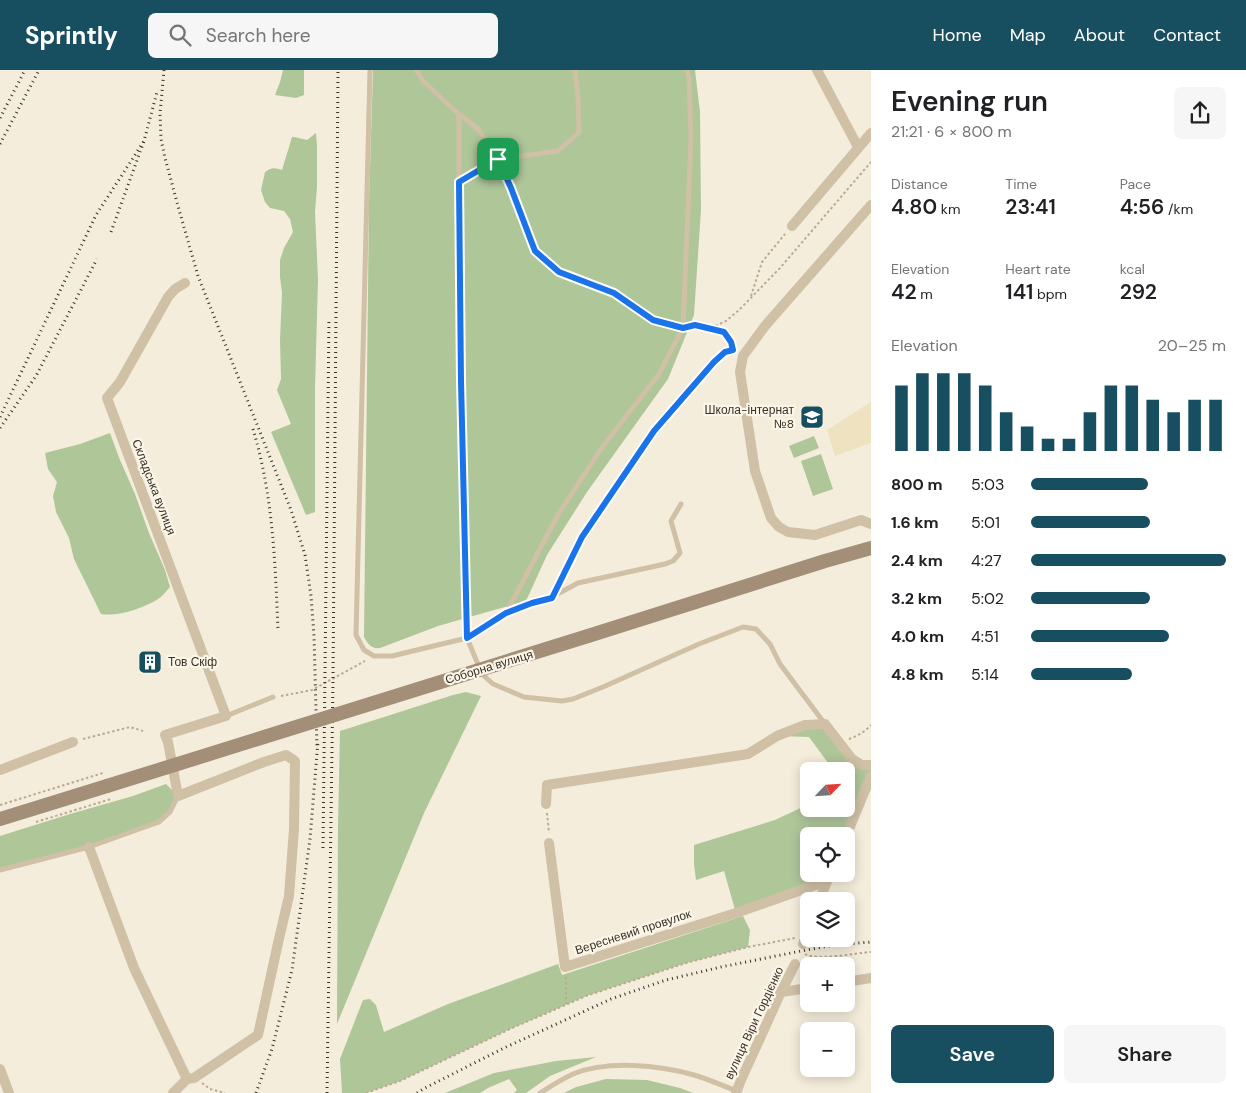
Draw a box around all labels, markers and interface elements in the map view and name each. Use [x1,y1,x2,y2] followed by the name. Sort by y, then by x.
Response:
[148,13,498,58] search box
[25,20,118,51] text: Sprintly
[166,21,194,49] icon: search
[206,23,311,48] text: Search here
[932,23,982,47] text: Home
[1010,23,1046,47] text: Map
[1074,23,1125,47] text: About
[1153,23,1221,47] text: Contact
[891,83,1048,120] text: Evening run
[1174,87,1226,139] button: share
[891,121,1012,142] text: 21:21 · 6 × 800 m
[477,138,519,180] pin
[484,145,512,173] icon: arrive
[891,175,948,193] text: Distance
[1005,175,1037,193] text: Time
[1120,175,1151,193] text: Pace
[891,193,937,221] text: 4.80
[1005,193,1056,221] text: 23:41
[1120,193,1164,221] text: 4:56
[937,200,960,218] text: km
[1164,200,1193,218] text: /km
[891,260,949,278] text: Elevation
[1005,260,1071,278] text: Heart rate
[1120,260,1145,278] text: kcal
[891,278,917,306] text: 42
[1005,278,1033,306] text: 141
[1120,278,1157,306] text: 292
[917,285,933,303] text: m
[1033,285,1067,303] text: bpm
[891,335,958,356] text: Elevation
[1158,335,1226,356] text: 20–25 m
[705,402,794,432] place label: Школа-інтернат №8
[799,404,825,430] school or university icon: Школа-інтернат №8
[128,437,180,537] street label: Складська вулиця
[891,474,942,495] text: 800 m
[971,474,1004,495] text: 5:03
[891,512,939,533] text: 1.6 km
[971,512,1000,533] text: 5:01
[891,550,943,571] text: 2.4 km
[971,550,1001,571] text: 4:27
[891,588,942,609] text: 3.2 km
[971,588,1004,609] text: 5:02
[891,626,944,647] text: 4.0 km
[971,626,999,647] text: 4:51
[443,646,535,688] street label: Соборна вулиця
[137,649,163,675] building icon: Тов Скіф
[168,654,217,670] place label: Тов Скіф
[891,664,944,685] text: 4.8 km
[971,664,999,685] text: 5:14
[800,762,855,818] north arrow
[800,762,855,1077] map controls
[800,827,855,882] button: locate
[800,892,855,947] button: layers
[573,905,694,958] street label: Вересневий провулок
[800,957,855,1012] button: +
[721,964,787,1082] street label: вулиця Віри Гордієнко
[800,1022,855,1077] button: −
[891,1025,1054,1083] button: Save
[1064,1025,1226,1083] button: Share

